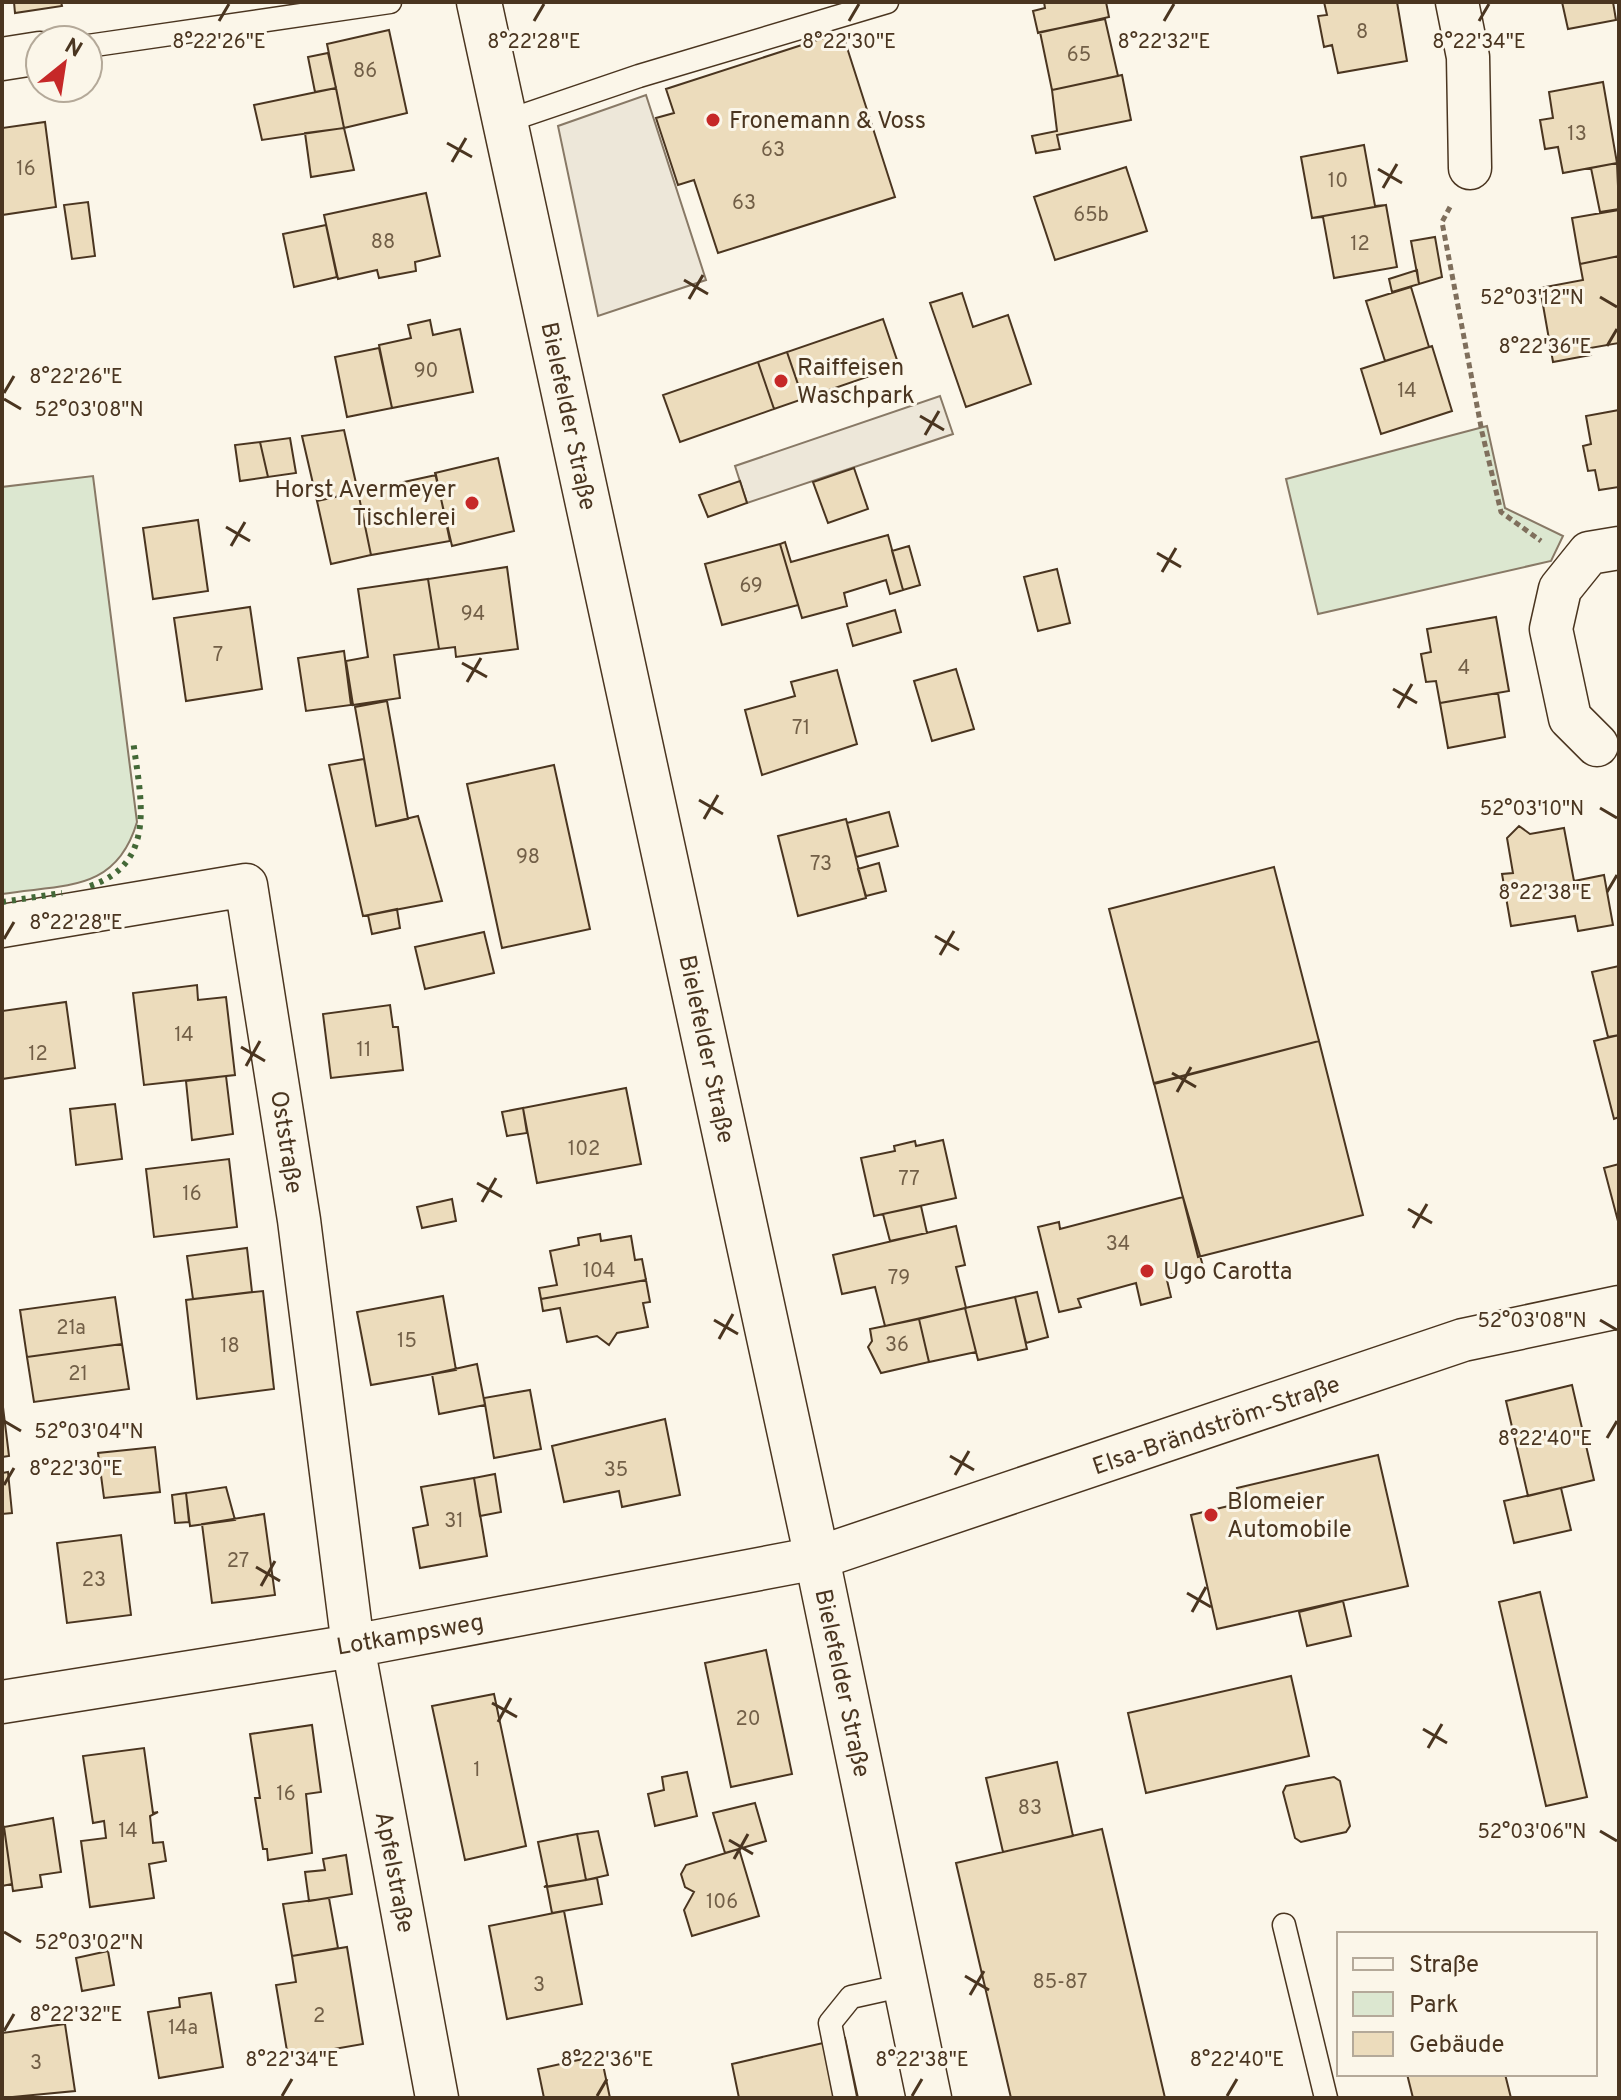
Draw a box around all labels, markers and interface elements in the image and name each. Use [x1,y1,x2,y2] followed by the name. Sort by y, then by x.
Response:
[1356,20,1368,46] house number: 8
[24,24,104,104] north arrow
[172,30,266,56] text: 8°22'26"E
[487,30,581,56] text: 8°22'28"E
[802,30,896,56] text: 8°22'30"E
[1117,30,1211,56] text: 8°22'32"E
[1432,30,1526,56] text: 8°22'34"E
[59,33,86,64] text: N
[1067,43,1091,69] house number: 65
[353,59,377,85] house number: 86
[729,107,926,137] place label: Fronemann & Voss
[704,111,722,129] marker: Fronemann & Voss
[1567,122,1587,148] house number: 13
[761,138,785,164] house number: 63
[16,157,36,183] house number: 16
[1328,169,1348,195] house number: 10
[732,191,756,217] house number: 63
[1073,203,1109,229] house number: 65b
[371,230,395,256] house number: 88
[1350,232,1370,258] house number: 12
[1480,286,1584,312] text: 52°03'12"N
[532,320,602,513] street label: Bielefelder Straße
[1498,335,1592,361] text: 8°22'36"E
[797,354,915,412] place label: Raiffeisen Waschpark
[414,359,438,385] house number: 90
[29,365,123,391] text: 8°22'26"E
[772,372,790,390] marker: Raiffeisen Waschpark
[1397,379,1417,405] house number: 14
[34,398,144,424] text: 52°03'08"N
[274,476,456,534] place label: Horst Avermeyer Tischlerei
[463,494,481,512] marker: Horst Avermeyer Tischlerei
[739,574,763,600] house number: 69
[461,602,485,628] house number: 94
[213,643,223,669] house number: 7
[1458,656,1470,682] house number: 4
[792,716,810,742] house number: 71
[1480,797,1584,823] text: 52°03'10"N
[516,845,540,871] house number: 98
[810,852,832,878] house number: 73
[1498,881,1592,907] text: 8°22'38"E
[29,911,123,937] text: 8°22'28"E
[670,953,740,1146] street label: Bielefelder Straße
[174,1023,194,1049] house number: 14
[357,1038,371,1064] house number: 11
[28,1042,48,1068] house number: 12
[262,1089,308,1196] street label: Oststraße
[568,1137,600,1163] house number: 102
[898,1167,920,1193] house number: 77
[182,1182,202,1208] house number: 16
[1106,1232,1130,1258] house number: 34
[1163,1258,1292,1288] place label: Ugo Carotta
[583,1259,615,1285] house number: 104
[1138,1262,1156,1280] marker: Ugo Carotta
[888,1266,910,1292] house number: 79
[1477,1309,1587,1335] text: 52°03'08"N
[56,1316,86,1342] house number: 21a
[397,1329,417,1355] house number: 15
[885,1333,909,1359] house number: 36
[220,1334,240,1360] house number: 18
[68,1362,88,1388] house number: 21
[1089,1370,1344,1483] street label: Elsa-Brändström-Straße
[34,1420,144,1446] text: 52°03'04"N
[1498,1427,1592,1453] text: 8°22'40"E
[29,1457,123,1483] text: 8°22'30"E
[604,1458,628,1484] house number: 35
[1227,1488,1352,1546] place label: Blomeier Automobile
[1202,1506,1220,1524] marker: Blomeier Automobile
[444,1509,464,1535] house number: 31
[227,1549,249,1575] house number: 27
[82,1568,106,1594] house number: 23
[806,1587,876,1780] street label: Bielefelder Straße
[334,1608,486,1664] street label: Lotkampsweg
[735,1707,761,1733] house number: 20
[473,1758,481,1784] house number: 1
[276,1782,296,1808] house number: 16
[1018,1796,1042,1822] house number: 83
[367,1809,419,1936] street label: Apfelstraße
[118,1819,138,1845] house number: 14
[1478,1820,1586,1846] text: 52°03'06"N
[706,1890,738,1916] house number: 106
[34,1931,144,1957] text: 52°03'02"N
[1337,1932,1597,2076] legend
[1409,1951,1479,1981] text: Straße
[1032,1970,1088,1996] house number: 85-87
[533,1973,545,1999] house number: 3
[1409,1991,1459,2021] text: Park
[29,2003,123,2029] text: 8°22'32"E
[313,2004,325,2030] house number: 2
[168,2016,198,2042] house number: 14a
[1409,2031,1504,2061] text: Gebäude
[245,2048,339,2074] text: 8°22'34"E
[560,2048,654,2074] text: 8°22'36"E
[875,2048,969,2074] text: 8°22'38"E
[1190,2048,1284,2074] text: 8°22'40"E
[30,2051,42,2077] house number: 3

